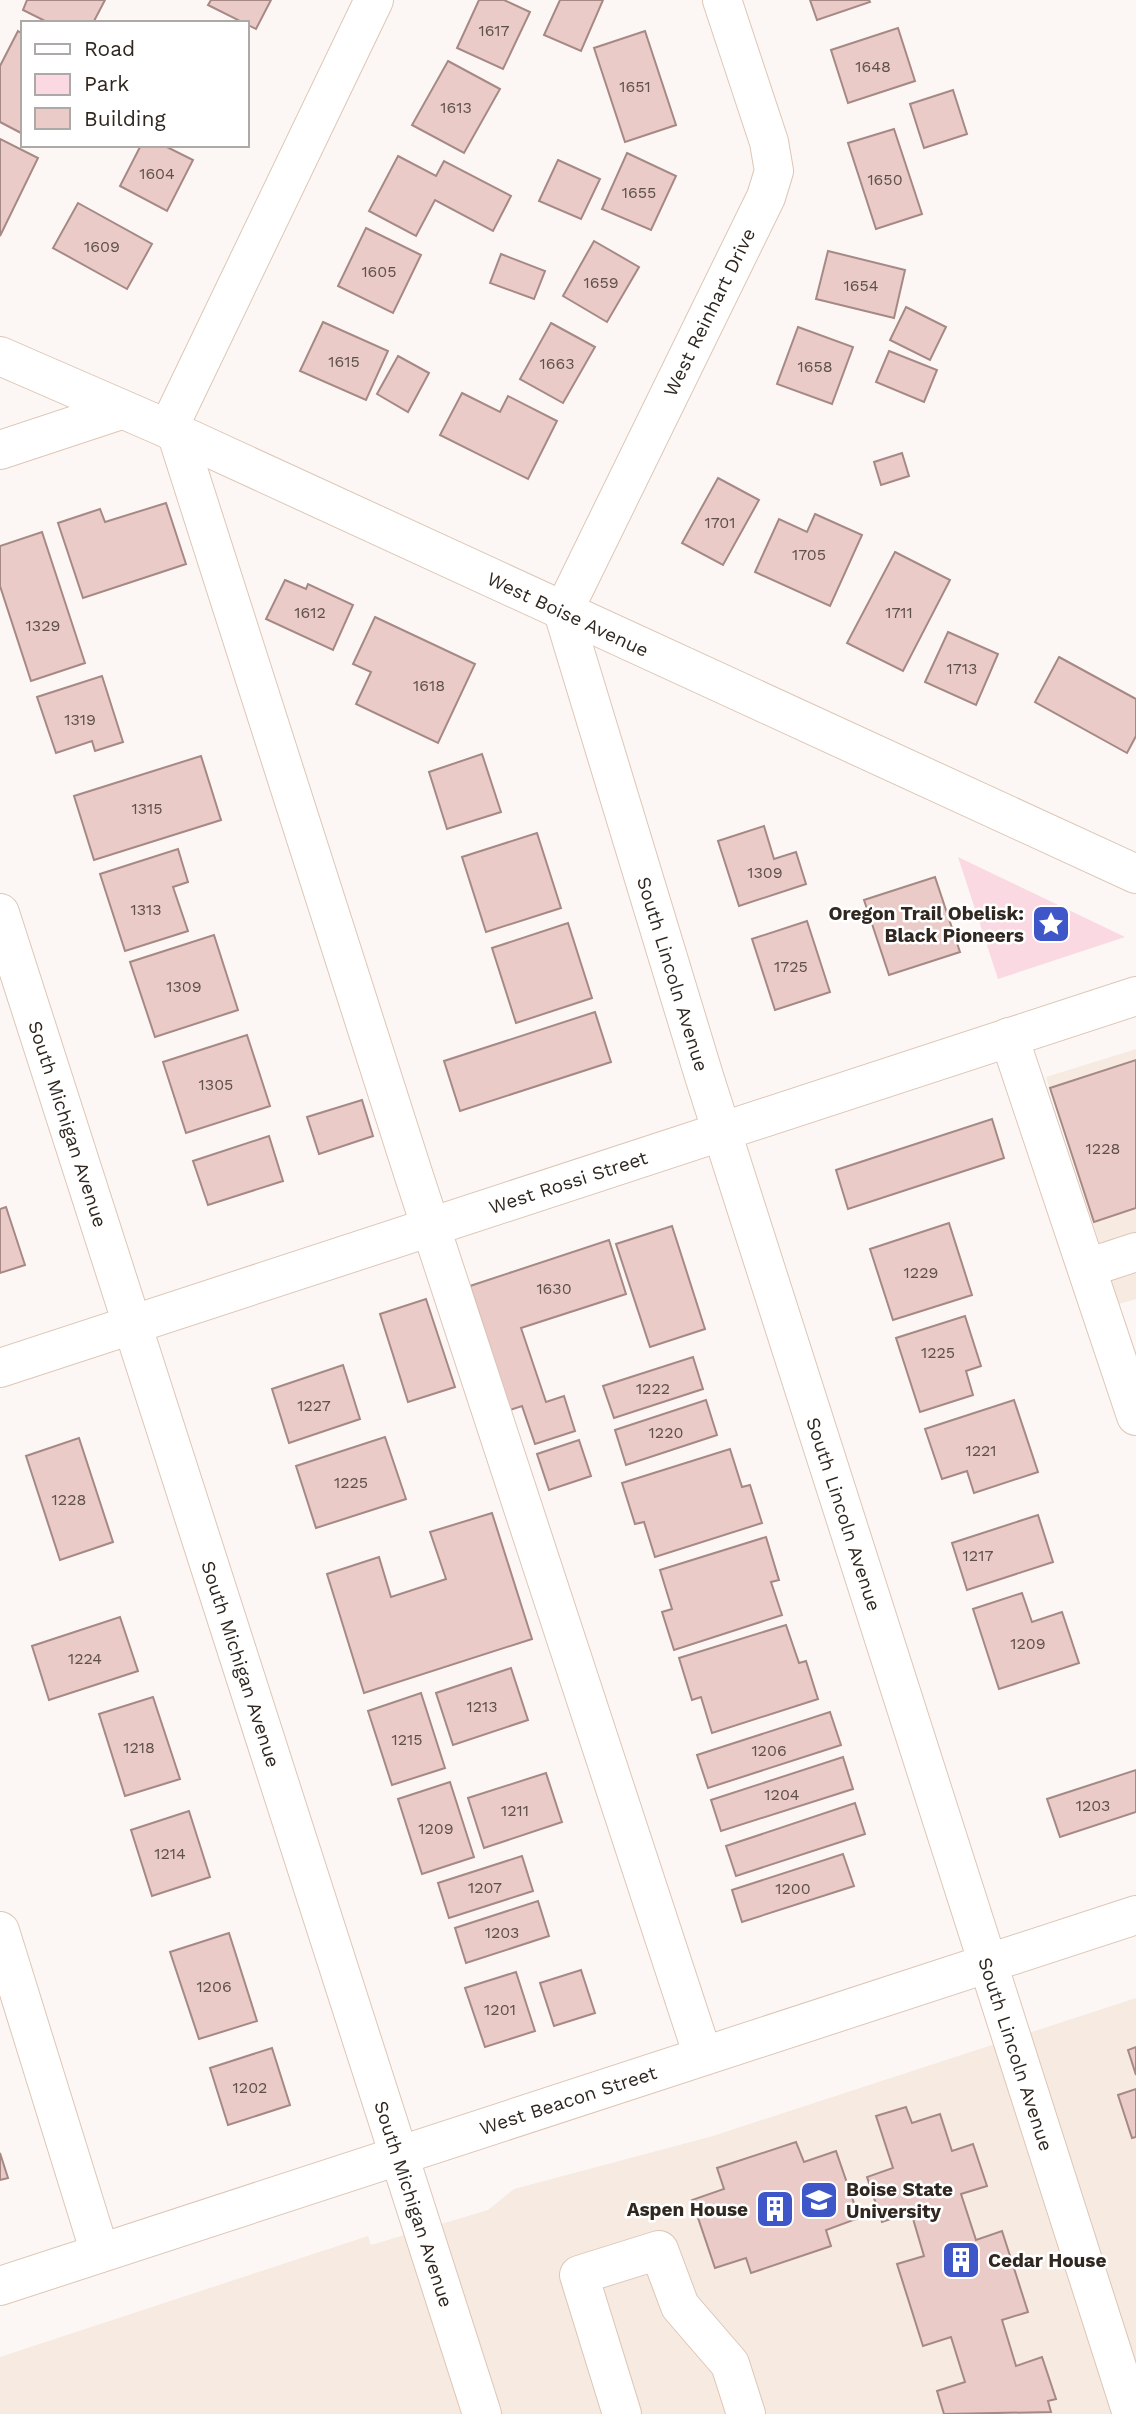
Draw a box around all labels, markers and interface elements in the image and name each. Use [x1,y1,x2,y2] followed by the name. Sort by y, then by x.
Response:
[21,21,248,147] legend
[478,21,510,40] house number: 1617
[84,36,135,61] text: Road
[855,57,891,76] house number: 1648
[84,71,129,96] text: Park
[619,77,651,96] house number: 1651
[440,98,472,117] house number: 1613
[84,106,166,131] text: Building
[139,164,175,183] house number: 1604
[867,170,903,189] house number: 1650
[622,183,656,202] house number: 1655
[659,224,760,400] street label: West Reinhart Drive
[84,237,120,256] house number: 1609
[361,262,397,281] house number: 1605
[583,273,619,292] house number: 1659
[843,276,879,295] house number: 1654
[328,352,360,371] house number: 1615
[539,354,575,373] house number: 1663
[797,357,833,376] house number: 1658
[704,513,736,532] house number: 1701
[792,545,826,564] house number: 1705
[483,567,652,662] street label: West Boise Avenue
[294,603,326,622] house number: 1612
[885,603,913,622] house number: 1711
[26,616,60,635] house number: 1329
[947,659,977,678] house number: 1713
[413,676,445,695] house number: 1618
[64,710,96,729] house number: 1319
[131,799,163,818] house number: 1315
[747,863,783,882] house number: 1309
[632,874,713,1074] street label: South Lincoln Avenue
[130,900,162,919] house number: 1313
[829,902,1024,947] place label: Oregon Trail Obelisk: Black Pioneers
[1030,903,1072,945] place icon: Oregon Trail Obelisk: Black Pioneers
[774,957,808,976] house number: 1725
[166,977,202,996] house number: 1309
[23,1018,112,1230] street label: South Michigan Avenue
[199,1075,233,1094] house number: 1305
[1086,1139,1120,1158] house number: 1228
[486,1146,650,1219] street label: West Rossi Street
[904,1263,938,1282] house number: 1229
[536,1279,572,1298] house number: 1630
[921,1343,955,1362] house number: 1225
[636,1379,670,1398] house number: 1222
[297,1396,331,1415] house number: 1227
[801,1414,886,1614] street label: South Lincoln Avenue
[649,1423,683,1442] house number: 1220
[965,1441,997,1460] house number: 1221
[334,1473,368,1492] house number: 1225
[52,1490,86,1509] house number: 1228
[963,1546,993,1565] house number: 1217
[196,1558,285,1770] street label: South Michigan Avenue
[1010,1634,1046,1653] house number: 1209
[68,1649,102,1668] house number: 1224
[466,1697,498,1716] house number: 1213
[391,1730,423,1749] house number: 1215
[123,1738,155,1757] house number: 1218
[751,1741,787,1760] house number: 1206
[764,1785,800,1804] house number: 1204
[1076,1796,1110,1815] house number: 1203
[501,1801,529,1820] house number: 1211
[418,1819,454,1838] house number: 1209
[154,1844,186,1863] house number: 1214
[468,1878,502,1897] house number: 1207
[775,1879,811,1898] house number: 1200
[485,1923,519,1942] house number: 1203
[973,1954,1058,2154] street label: South Lincoln Avenue
[196,1977,232,1996] house number: 1206
[484,2000,516,2019] house number: 1201
[477,2061,660,2140] street label: West Beacon Street
[233,2078,267,2097] house number: 1202
[369,2098,458,2310] street label: South Michigan Avenue
[846,2178,953,2223] place label: Boise State University
[798,2179,840,2221] school or university icon: Boise State University
[754,2188,796,2230] building icon: Aspen House
[627,2198,748,2221] place label: Aspen House
[940,2239,982,2281] building icon: Cedar House
[988,2249,1106,2272] place label: Cedar House

